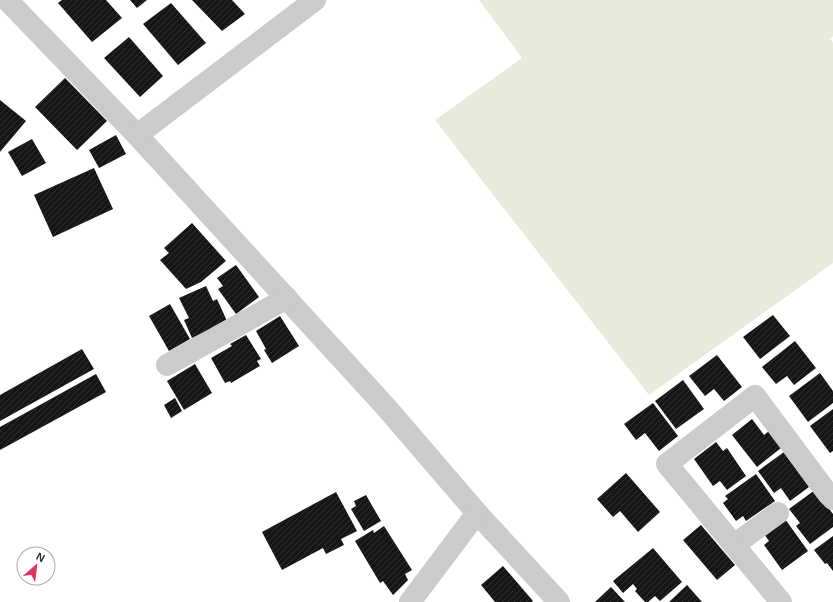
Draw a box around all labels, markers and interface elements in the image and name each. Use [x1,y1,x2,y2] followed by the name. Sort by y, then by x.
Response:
[16,546,56,586] north arrow
[34,550,47,564] text: N

